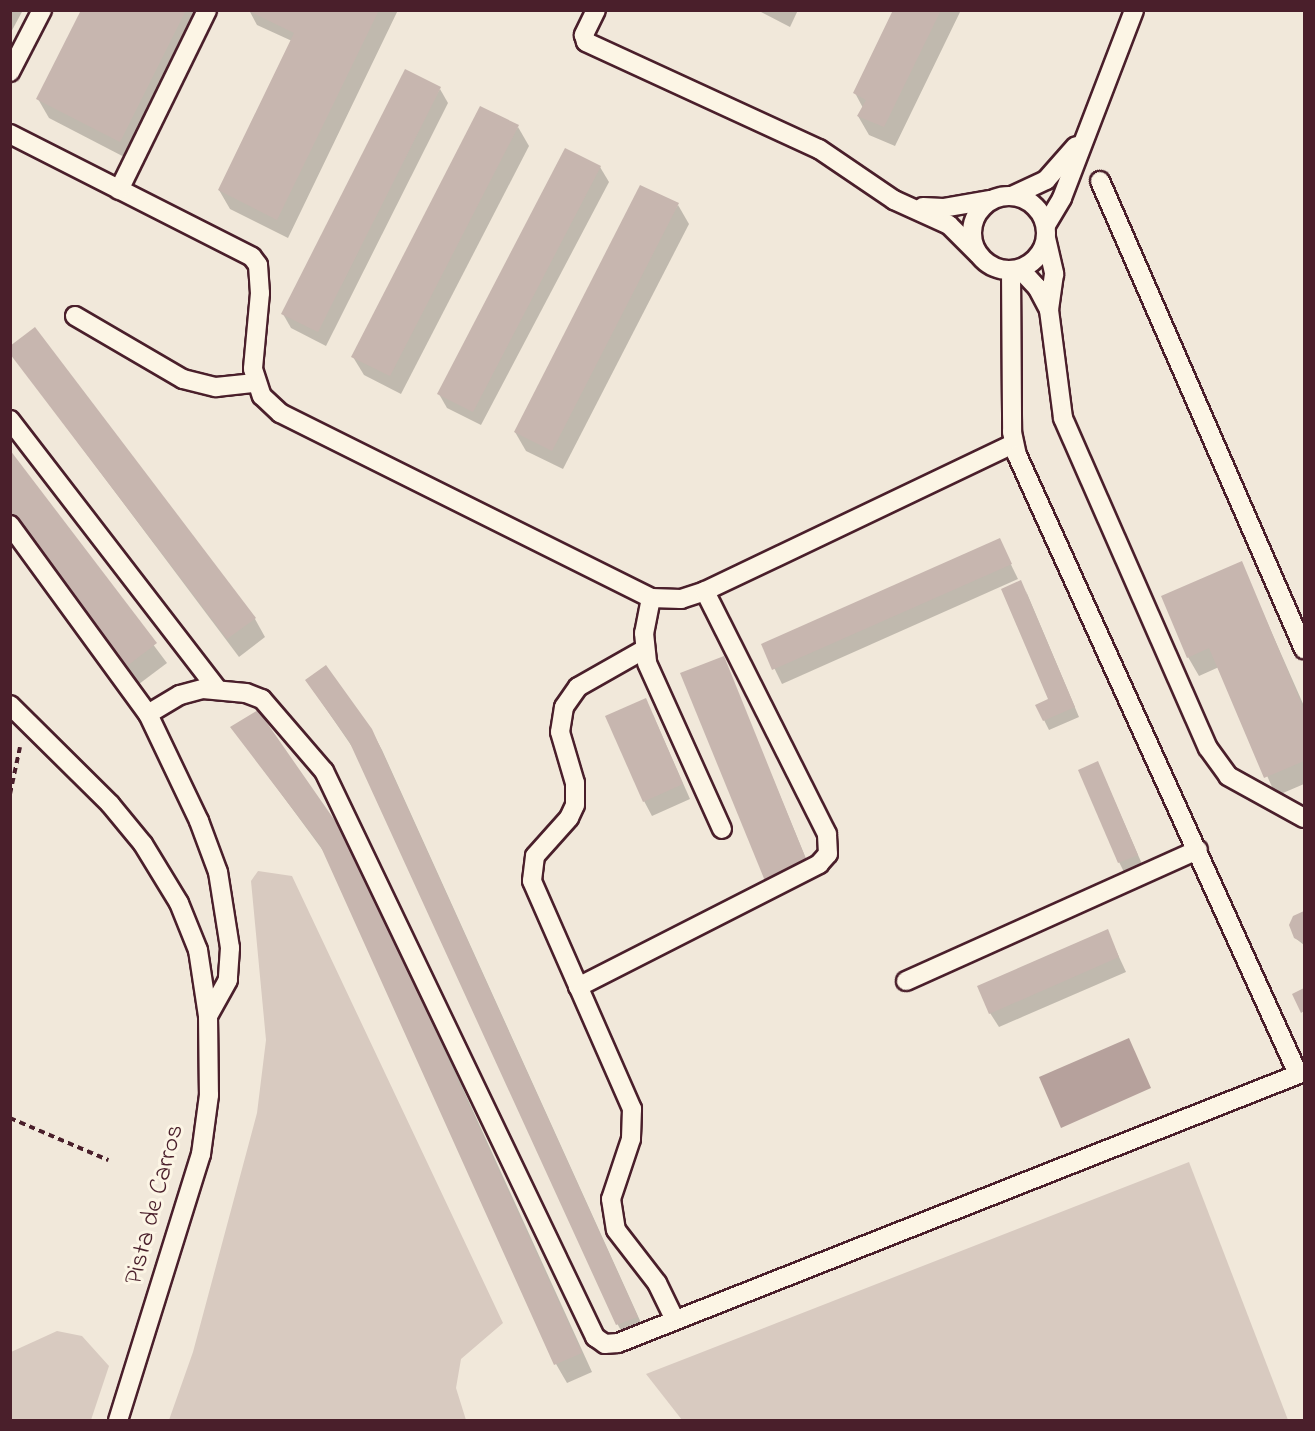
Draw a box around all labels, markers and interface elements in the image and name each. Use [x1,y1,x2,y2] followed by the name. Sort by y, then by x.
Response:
[120,1121,192,1289] street label: Pista de Carros

